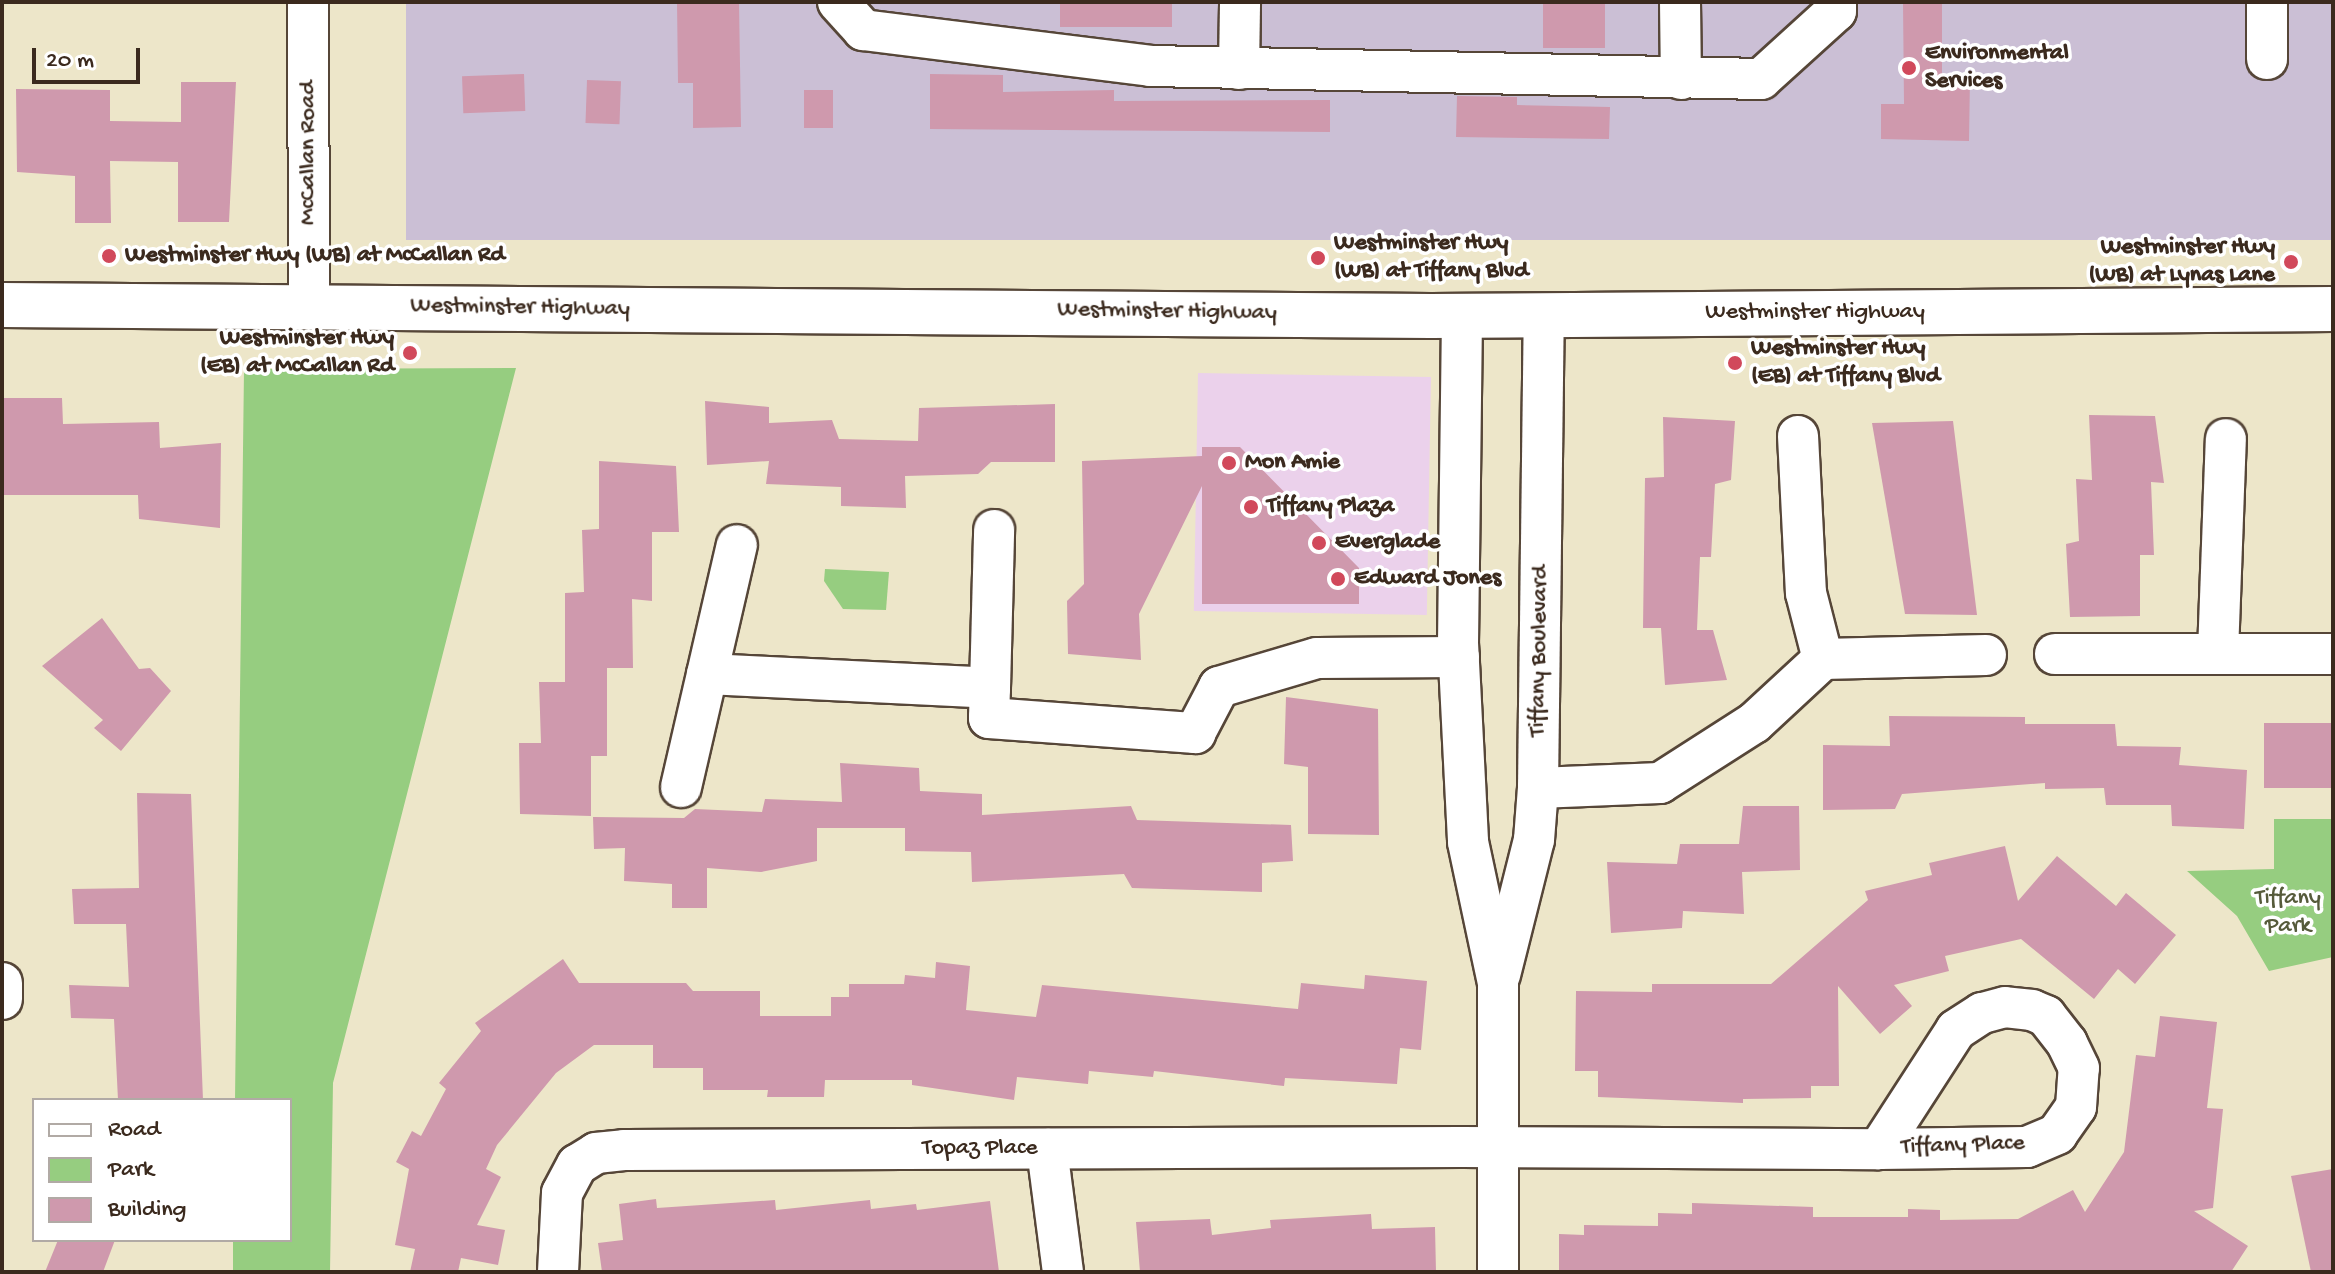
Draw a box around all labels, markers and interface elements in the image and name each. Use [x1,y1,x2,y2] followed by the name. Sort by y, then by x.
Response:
[36,32,144,82] scale bar
[1925,40,2069,96] place label: Environmental Services
[46,47,94,76] text: 20 m
[1900,59,1918,77] marker: Environmental Services
[295,81,323,225] street label: McCallan Road
[1334,230,1528,286] place label: Westminster Hwy (WB) at Tiffany Blvd
[2088,234,2275,290] place label: Westminster Hwy (WB) at Lynas Lane
[125,242,505,270] place label: Westminster Hwy (WB) at McCallan Rd
[100,247,118,265] marker: Westminster Hwy (WB) at McCallan Rd
[1309,249,1327,267] marker: Westminster Hwy (WB) at Tiffany Blvd
[2282,253,2300,271] marker: Westminster Hwy (WB) at Lynas Lane
[410,292,630,324] street label: Westminster Highway
[1057,296,1277,328] street label: Westminster Highway
[1705,299,1925,327] street label: Westminster Highway
[200,325,394,381] place label: Westminster Hwy (EB) at McCallan Rd
[1751,335,1940,391] place label: Westminster Hwy (EB) at Tiffany Blvd
[401,344,419,362] marker: Westminster Hwy (EB) at McCallan Rd
[1726,354,1744,372] marker: Westminster Hwy (EB) at Tiffany Blvd
[1245,449,1340,477] place label: Mon Amie
[1220,454,1238,472] marker: Mon Amie
[1267,493,1394,521] place label: Tiffany Plaza
[1242,498,1260,516] marker: Tiffany Plaza
[1335,529,1440,557] place label: Everglade
[1310,534,1328,552] marker: Everglade
[1354,565,1501,593] place label: Edward Jones
[1524,565,1556,737] street label: Tiffany Boulevard
[1329,570,1347,588] marker: Edward Jones
[2255,885,2321,941] park label: Tiffany Park
[32,1098,292,1242] legend
[108,1116,160,1145] text: Road
[1901,1129,2025,1163] street label: Tiffany Place
[922,1135,1038,1163] street label: Topaz Place
[108,1156,154,1185] text: Park
[108,1196,186,1225] text: Building

